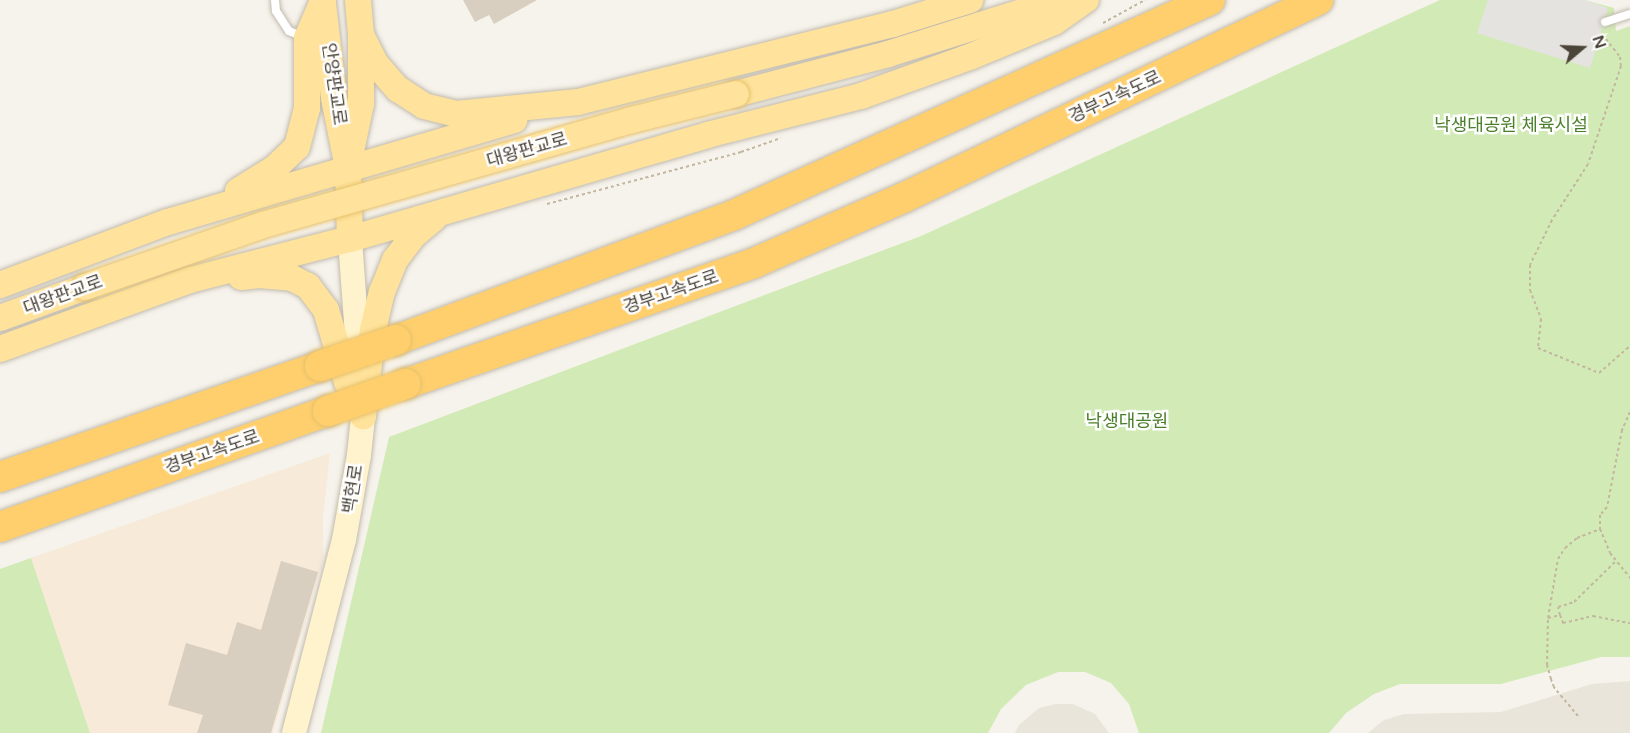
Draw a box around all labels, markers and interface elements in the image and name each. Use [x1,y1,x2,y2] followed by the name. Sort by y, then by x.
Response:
[1552,18,1612,78] north arrow
[1587,33,1611,51] text: N
[318,41,350,127] street label: 안양판교로
[1065,66,1165,128] street label: 경부고속도로
[1434,114,1588,136] park label: 낙생대공원 체육시설
[484,128,570,172] street label: 대왕판교로
[621,266,721,318] street label: 경부고속도로
[20,271,106,319] street label: 대왕판교로
[1086,410,1168,432] park label: 낙생대공원
[162,426,262,478] street label: 경부고속도로
[338,463,368,515] street label: 백현로

